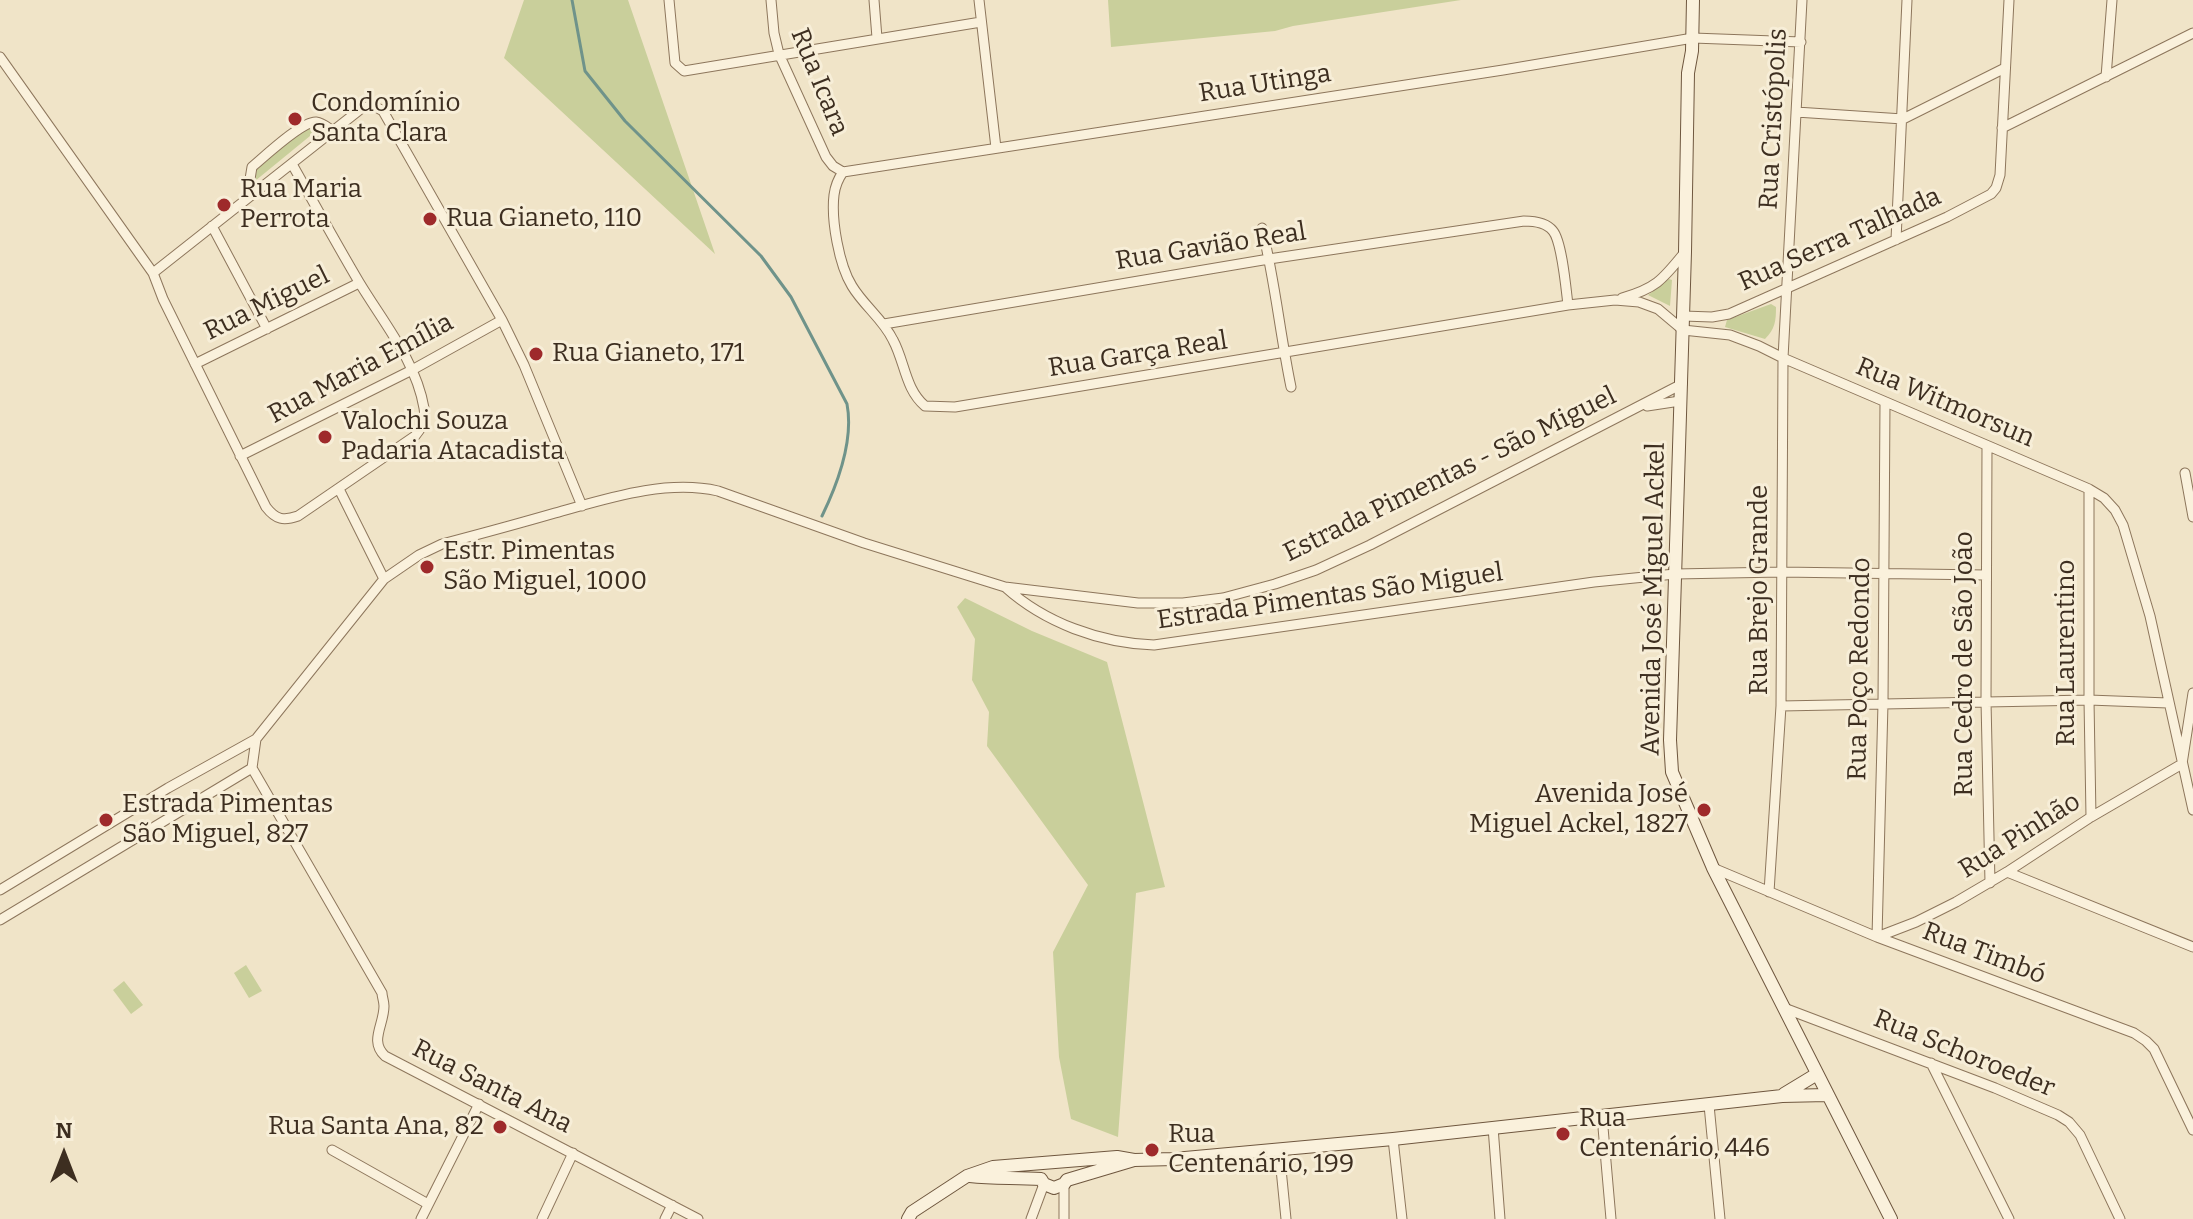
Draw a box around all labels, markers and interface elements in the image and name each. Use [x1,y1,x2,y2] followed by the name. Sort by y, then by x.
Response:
[783,24,855,140] street label: Rua Icara
[1754,27,1794,211] street label: Rua Cristópolis
[1197,58,1333,110] street label: Rua Utinga
[311,88,461,150] place label: Condomínio Santa Clara
[286,110,304,128] marker: Condomínio Santa Clara
[240,174,362,236] place label: Rua Maria Perrota
[1734,181,1946,299] street label: Rua Serra Talhada
[215,196,233,214] marker: Rua Maria Perrota
[446,203,642,235] place label: Rua Gianeto, 110
[421,210,439,228] marker: Rua Gianeto, 110
[1114,217,1308,277] street label: Rua Gavião Real
[199,260,335,348] street label: Rua Miguel
[263,307,459,431] street label: Rua Maria Emília
[1046,325,1230,385] street label: Rua Garça Real
[552,338,744,370] place label: Rua Gianeto, 171
[527,345,545,363] marker: Rua Gianeto, 171
[1851,351,2039,455] street label: Rua Witmorsun
[1279,381,1621,569] street label: Estrada Pimentas - São Miguel
[341,406,564,468] place label: Valochi Souza Padaria Atacadista
[316,428,334,446] marker: Valochi Souza Padaria Atacadista
[1636,442,1672,756] street label: Avenida José Miguel Ackel
[1744,485,1776,695] street label: Rua Brejo Grande
[1949,531,1981,797] street label: Rua Cedro de São João
[443,536,647,598] place label: Estr. Pimentas São Miguel, 1000
[1155,557,1505,637] street label: Estrada Pimentas São Miguel
[1842,557,1878,781] street label: Rua Poço Redondo
[418,558,436,576] marker: Estr. Pimentas São Miguel, 1000
[2051,560,2083,746] street label: Rua Laurentino
[1469,779,1688,840] place label: Avenida José Miguel Ackel, 1827
[1954,786,2086,886] street label: Rua Pinhão
[122,789,333,850] place label: Estrada Pimentas São Miguel, 827
[1695,801,1713,819] marker: Avenida José Miguel Ackel, 1827
[97,811,115,829] marker: Estrada Pimentas São Miguel, 827
[1918,916,2050,992] street label: Rua Timbó
[1869,1003,2059,1105] street label: Rua Schoroeder
[407,1033,577,1141] street label: Rua Santa Ana
[1579,1103,1770,1164] place label: Rua Centenário, 446
[268,1111,484,1143] place label: Rua Santa Ana, 82
[24,1115,104,1195] north arrow
[56,1117,72,1144] text: N
[491,1118,509,1136] marker: Rua Santa Ana, 82
[1168,1119,1354,1180] place label: Rua Centenário, 199
[1554,1125,1572,1143] marker: Rua Centenário, 446
[1143,1141,1161,1159] marker: Rua Centenário, 199

